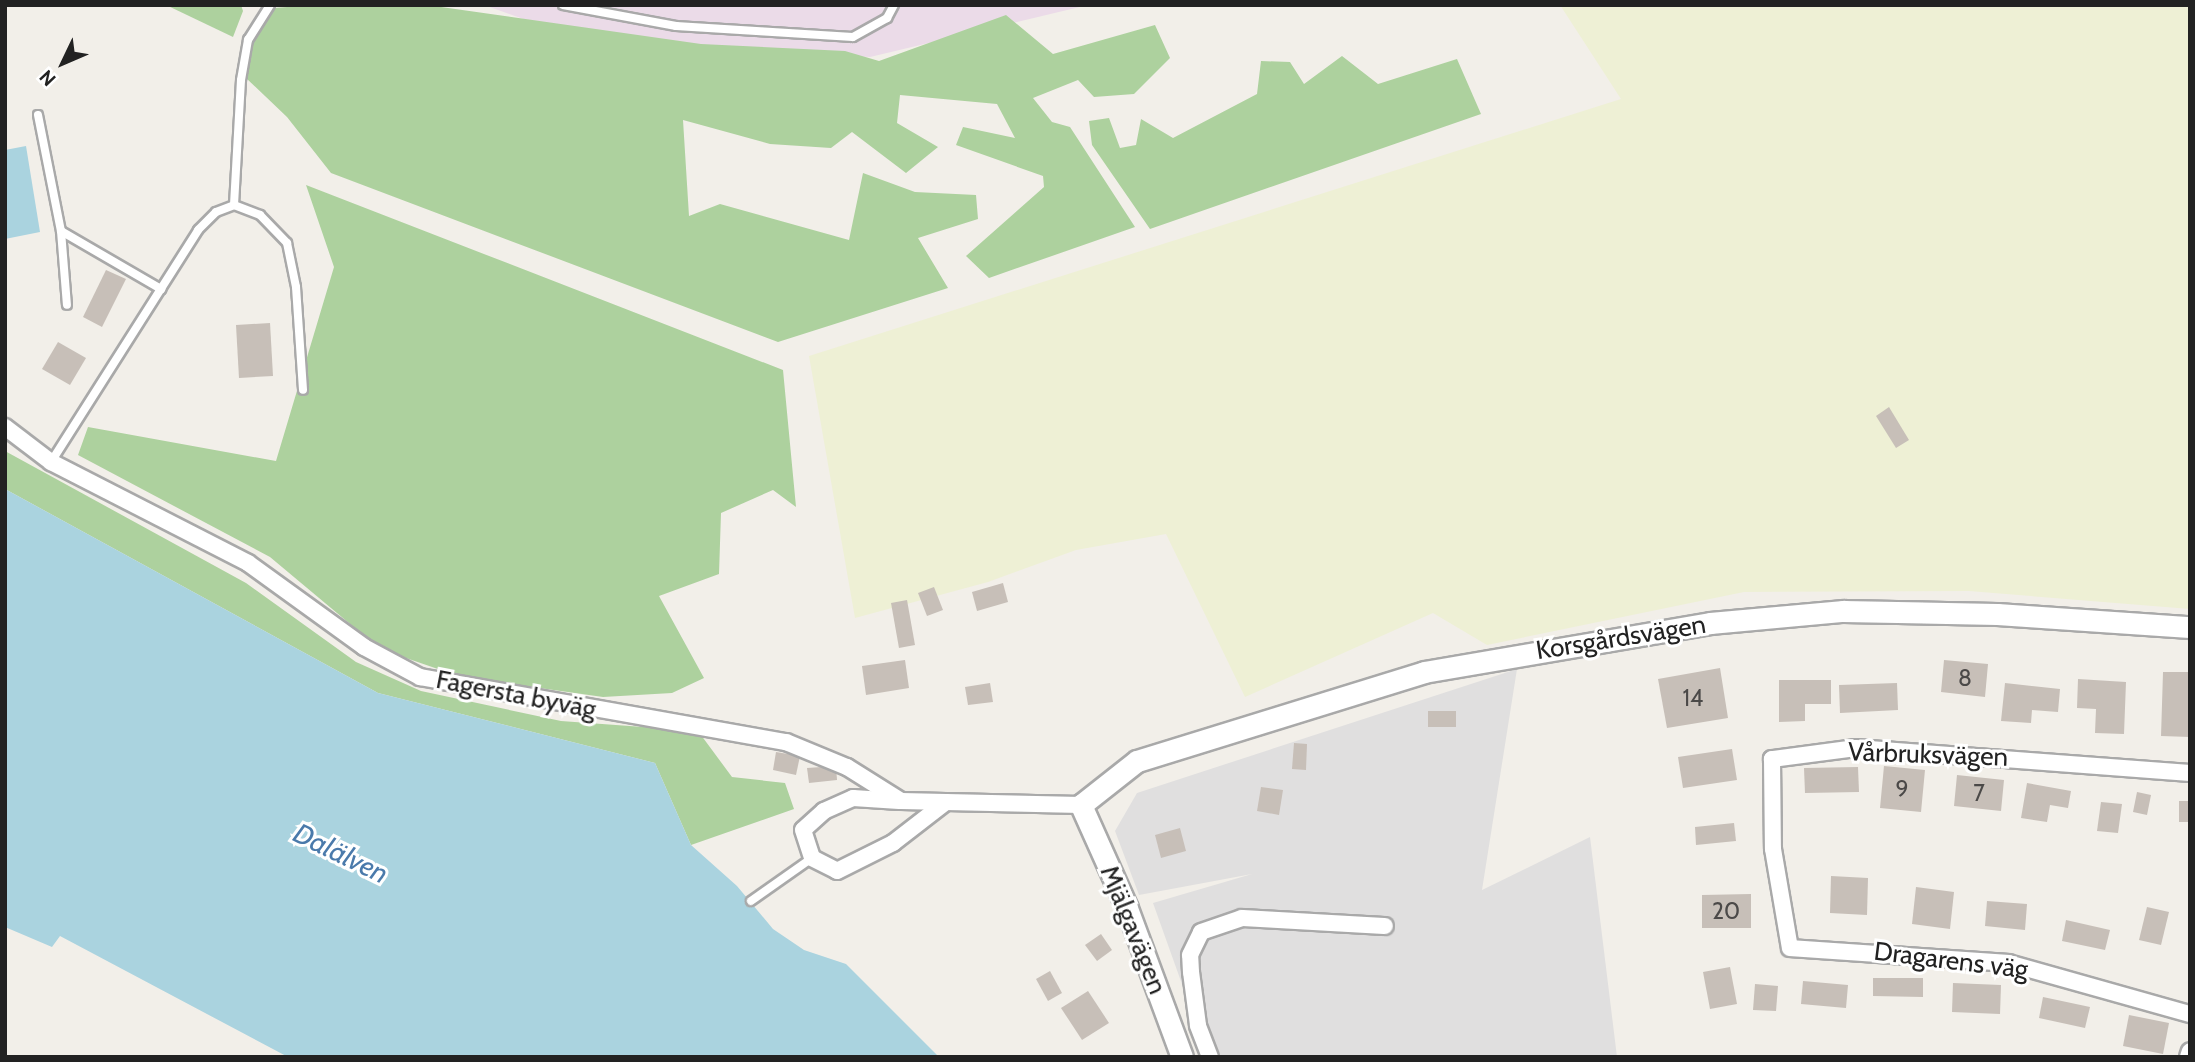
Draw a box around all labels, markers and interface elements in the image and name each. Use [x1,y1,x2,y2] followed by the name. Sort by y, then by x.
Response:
[28,28,98,98] north arrow
[35,65,60,91] text: N
[1534,609,1708,667] street label: Korsgårdsvägen
[433,664,599,726] street label: Fagersta byväg
[1958,664,1972,692] house number: 8
[1683,684,1703,712] house number: 14
[1847,737,2009,773] street label: Vårbruksvägen
[1895,775,1909,803] house number: 9
[1973,779,1985,807] house number: 7
[288,816,394,890] water label: Dalälven
[1093,861,1173,999] street label: Mjälgavägen
[1712,897,1740,925] house number: 20
[1872,936,2030,986] street label: Dragarens väg

